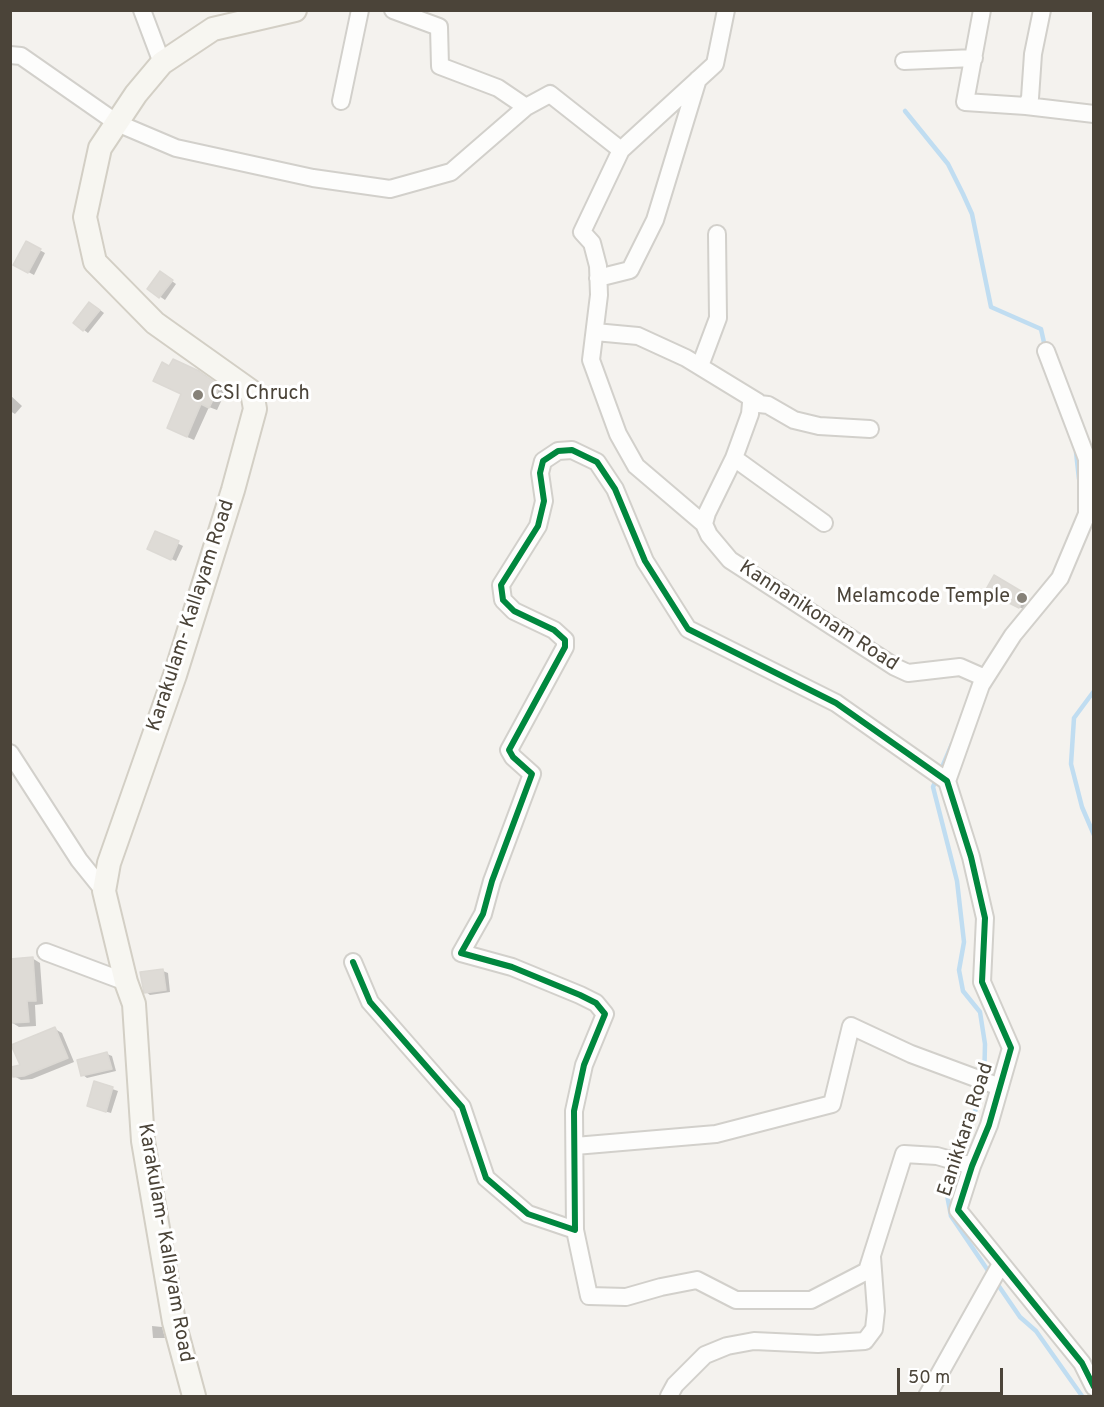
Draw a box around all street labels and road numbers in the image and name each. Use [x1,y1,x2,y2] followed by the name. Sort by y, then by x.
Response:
[143,497,241,735] street label: Karakulam- Kallayam Road
[734,557,902,677] street label: Kannanikonam Road
[934,1060,1000,1200] street label: Eanikkara Road
[131,1122,197,1364] street label: Karakulam- Kallayam Road

